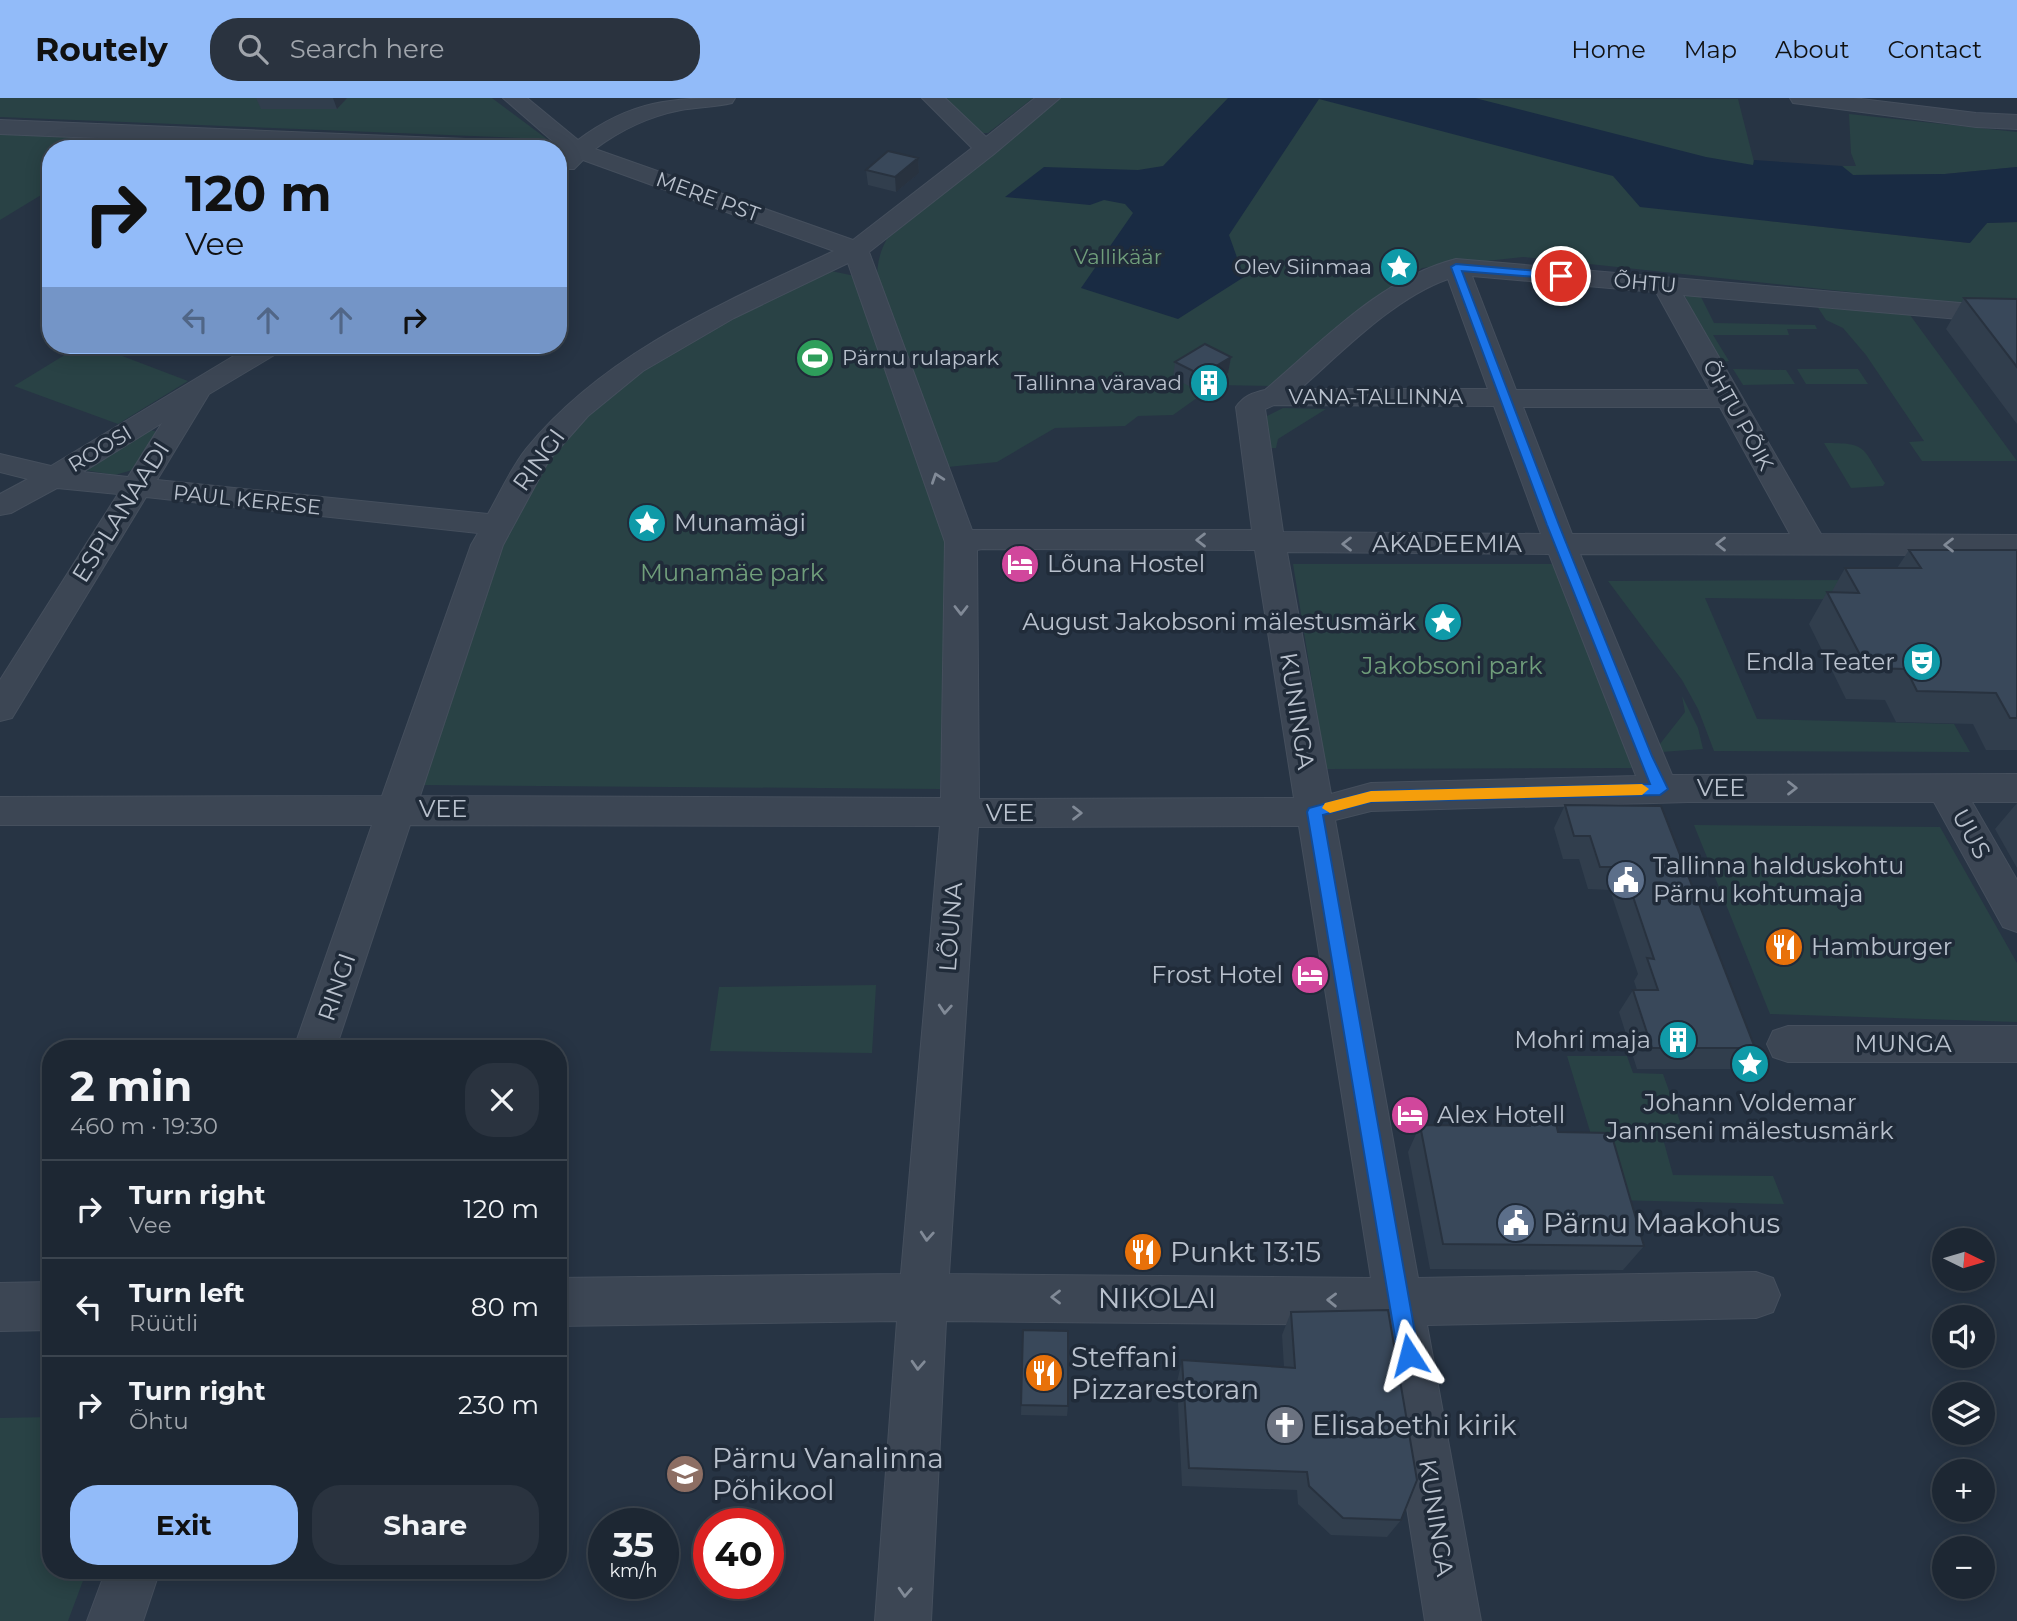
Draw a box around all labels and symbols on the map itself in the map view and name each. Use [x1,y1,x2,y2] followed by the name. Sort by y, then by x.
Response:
[653,166,764,227] street label: MERE PST
[1074,244,1162,269] park label: Vallikäär
[1378,246,1420,288] place icon: Olev Siinmaa
[1531,246,1591,306] pin
[1234,254,1372,279] place label: Olev Siinmaa
[1613,267,1678,298] street label: ÕHTU
[794,337,836,379] sports icon: Pärnu rulapark
[842,345,1000,370] place label: Pärnu rulapark
[1698,355,1779,474] street label: ÕHTU PÕIK
[1188,362,1230,404] building icon: Tallinna väravad
[1014,370,1182,395] place label: Tallinna väravad
[1289,384,1464,409] street label: VANA-TALLINNA
[63,420,136,477] street label: ROOSI
[506,423,571,497] street label: RINGI
[66,436,175,587] street label: ESPLANAADI
[931,473,945,485] one-way arrow
[172,479,322,520] street label: PAUL KERESE
[626,502,668,544] place icon: Munamägi
[674,508,806,537] place label: Munamägi
[1372,529,1523,558] street label: AKADEEMIA
[1195,532,1206,548] one-way arrow
[1341,536,1352,551] one-way arrow
[1716,537,1727,552] one-way arrow
[1943,537,1954,553] one-way arrow
[999,543,1041,585] hotel icon: Lõuna Hostel
[1047,549,1205,578] place label: Lõuna Hostel
[640,558,825,587] park label: Munamäe park
[1422,601,1464,643] place icon: August Jakobsoni mälestusmärk
[953,605,968,616] one-way arrow
[1022,607,1417,636] place label: August Jakobsoni mälestusmärk
[1901,641,1943,683] theatre icon: Endla Teater
[1745,647,1895,676] place label: Endla Teater
[1274,650,1321,772] street label: KUNINGA
[1360,651,1543,680] park label: Jakobsoni park
[1697,773,1745,802] street label: VEE
[1787,780,1798,796] one-way arrow
[419,794,467,823] street label: VEE
[986,798,1034,827] street label: VEE
[1946,804,1997,864] street label: UUS
[1072,805,1083,821] one-way arrow
[1653,851,1904,908] place label: Tallinna halduskohtu Pärnu kohtumaja
[1605,859,1647,901] public building icon: Tallinna halduskohtu Pärnu kohtumaja
[933,880,968,973] street label: LÕUNA
[1763,926,1805,968] restaurant icon: Hamburger
[1811,932,1952,961] place label: Hamburger
[311,949,362,1025] street label: RINGI
[1289,954,1331,996] hotel icon: Frost Hotel
[1151,960,1283,989] place label: Frost Hotel
[938,1003,953,1014] one-way arrow
[1657,1019,1699,1061] building icon: Mohri maja
[1514,1025,1651,1054] place label: Mohri maja
[1854,1029,1952,1058] street label: MUNGA
[1729,1043,1771,1085] place icon: Johann Voldemar Jannseni mälestusmärk
[1605,1088,1894,1145] place label: Johann Voldemar Jannseni mälestusmärk
[1389,1094,1431,1136] hotel icon: Alex Hotell
[1437,1100,1565,1129] place label: Alex Hotell
[1495,1202,1537,1244] public building icon: Pärnu Maakohus
[1543,1206,1780,1240] place label: Pärnu Maakohus
[1932,1228,1995,1292] north arrow
[920,1230,935,1241] one-way arrow
[1122,1231,1164,1273] restaurant icon: Punkt 13:15
[1170,1235,1321,1269] place label: Punkt 13:15
[1098,1281,1216,1315] street label: NIKOLAI
[1050,1289,1060,1305] one-way arrow
[1326,1293,1337,1308] one-way arrow
[1372,1318,1446,1392] position arrow
[1071,1340,1259,1406] place label: Steffani Pizzarestoran
[1023,1352,1065,1394] restaurant icon: Steffani Pizzarestoran
[911,1360,926,1371] one-way arrow
[1264,1404,1306,1446] church icon: Elisabethi kirik
[1312,1408,1517,1442] place label: Elisabethi kirik
[712,1441,944,1507] place label: Pärnu Vanalinna Põhikool
[664,1453,706,1495] school or university icon: Pärnu Vanalinna Põhikool
[1413,1457,1460,1579] street label: KUNINGA
[693,1508,784,1599] speed limit sign: 40
[897,1587,912,1598] one-way arrow

